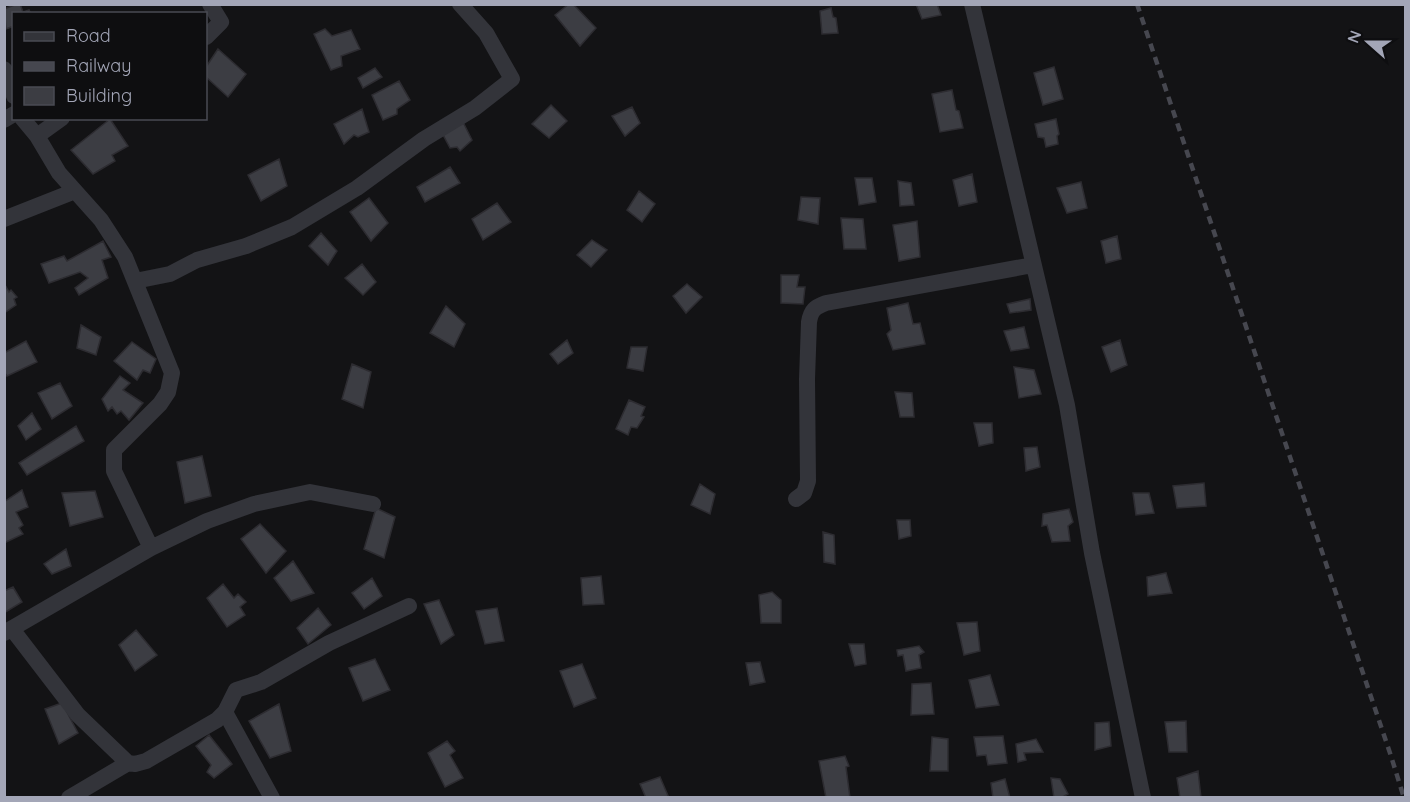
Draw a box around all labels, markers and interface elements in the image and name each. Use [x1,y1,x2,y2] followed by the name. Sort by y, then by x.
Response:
[12,12,207,120] legend
[1338,12,1398,72] north arrow
[66,24,111,47] text: Road
[1343,28,1365,46] text: N
[66,54,132,77] text: Railway
[66,84,132,107] text: Building

